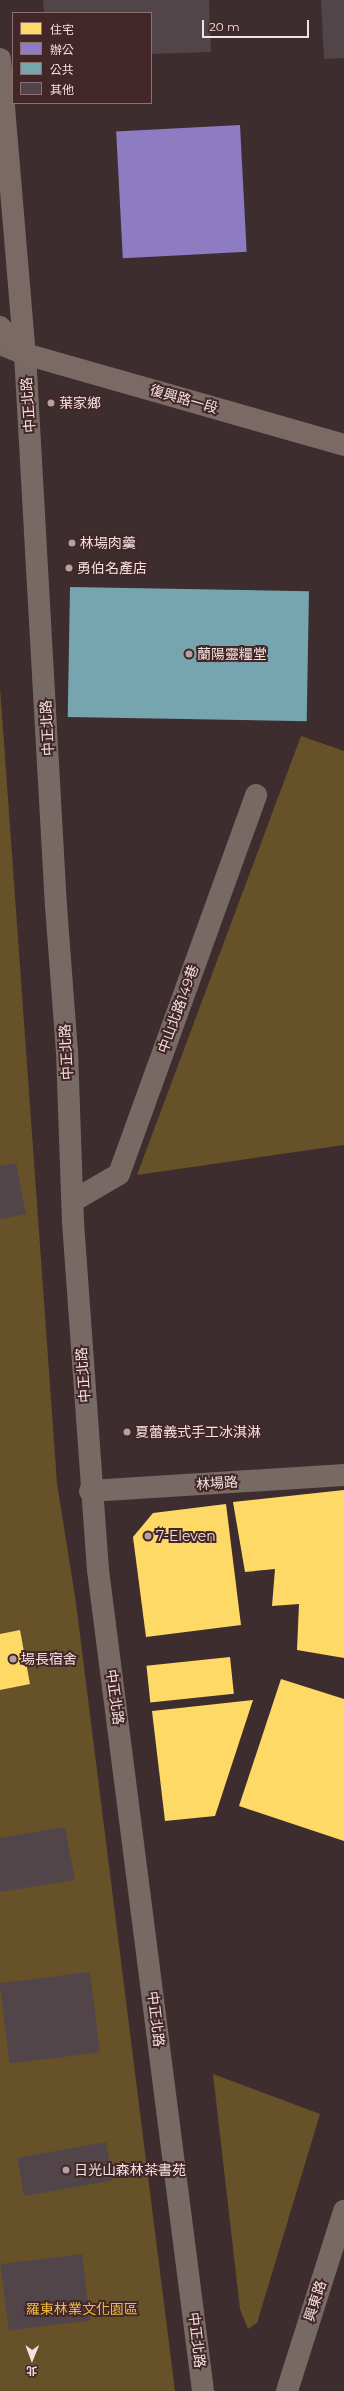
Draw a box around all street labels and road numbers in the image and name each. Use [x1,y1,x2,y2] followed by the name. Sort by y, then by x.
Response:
[18,376,38,434] street label: 中正北路
[148,381,220,417] street label: 復興路一段
[37,700,57,756] street label: 中正北路
[154,963,202,1055] street label: 中山北路149巷
[56,1024,76,1080] street label: 中正北路
[73,1346,93,1404] street label: 中正北路
[195,1473,239,1493] street label: 林場路
[103,1668,127,1726] street label: 中正北路
[144,1990,168,2048] street label: 中正北路
[301,2278,329,2324] street label: 興東路
[185,2311,209,2369] street label: 中正北路

